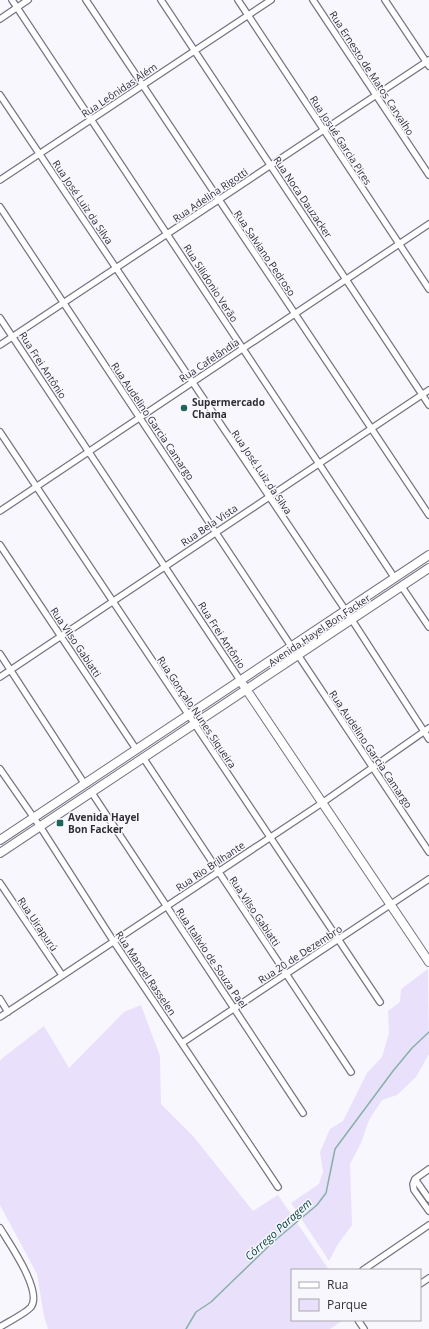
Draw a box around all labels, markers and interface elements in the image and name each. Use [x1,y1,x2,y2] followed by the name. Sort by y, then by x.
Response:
[326,8,418,138] street label: Rua Ernesto de Matos Carvalho
[78,59,160,121] street label: Rua Leônidas Além
[307,93,375,187] street label: Rua Josué Garcia Pires
[270,153,336,241] street label: Rua Noca Dauzacker
[50,157,116,247] street label: Rua José Luiz da Silva
[170,165,250,225] street label: Rua Adelina Rigotti
[231,207,299,299] street label: Rua Salviano Pedroso
[181,241,241,325] street label: Rua Silidonio Verão
[16,329,70,401] street label: Rua Frei Antônio
[176,335,242,385] street label: Rua Cafelândia
[108,359,198,483] street label: Rua Audelino Garcia Camargo
[192,395,265,421] place label: Supermercado Chama
[179,403,189,413] marker: Supermercado Chama
[229,427,295,517] street label: Rua José Luiz da Silva
[178,501,240,549] street label: Rua Bela Vista
[265,591,373,669] street label: Avenida Hayel Bon Facker
[195,599,249,671] street label: Rua Frei Antônio
[47,604,105,680] street label: Rua Vilso Gabiatti
[154,653,240,771] street label: Rua Gonçalo Nunes Siqueira
[326,687,416,811] street label: Rua Audelino Garcia Camargo
[68,810,139,836] place label: Avenida Hayel Bon Facker
[55,818,65,828] marker: Avenida Hayel Bon Facker
[173,838,248,894] street label: Rua Rio Brilhante
[226,873,284,949] street label: Rua Vilso Gabiatti
[15,894,61,954] street label: Rua Uirapurú
[173,905,251,1011] street label: Rua Italivio de Souza Pael
[255,922,345,986] street label: Rua 20 de Dezembro
[113,928,179,1018] street label: Rua Manoel Rasselen
[241,1195,315,1263] water label: Córrego Paragem
[291,1269,421,1321] legend
[327,1276,348,1293] text: Rua
[327,1296,367,1313] text: Parque

